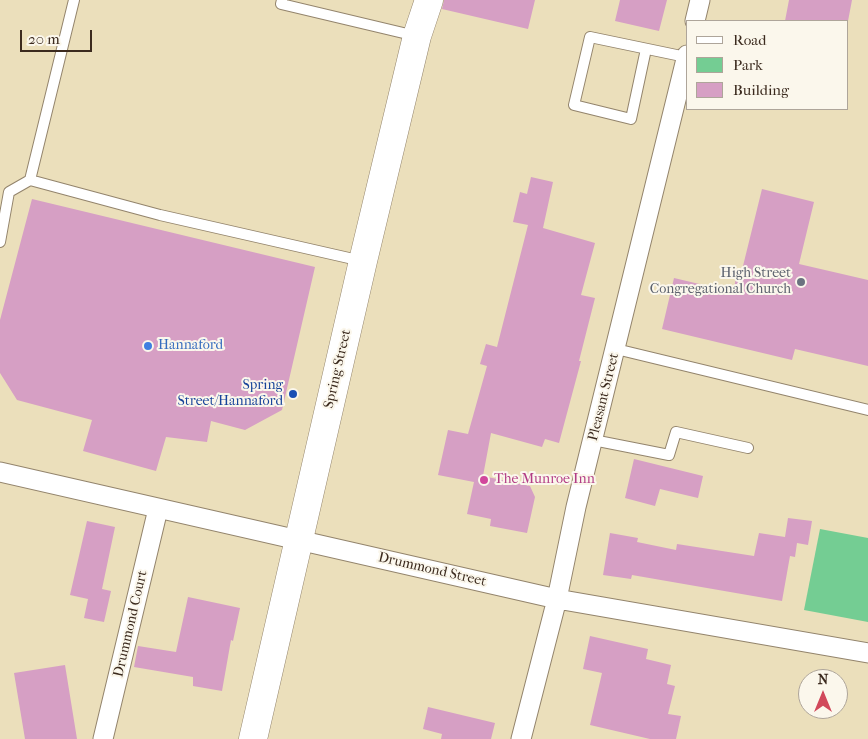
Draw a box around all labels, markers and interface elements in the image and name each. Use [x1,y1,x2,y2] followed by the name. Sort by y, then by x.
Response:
[22,20,95,52] scale bar
[686,20,848,110] legend
[28,30,60,48] text: 20 m
[733,31,766,49] text: Road
[733,56,763,74] text: Park
[733,81,789,99] text: Building
[650,266,791,298] place label: High Street Congregational Church
[795,276,807,288] marker: High Street Congregational Church
[321,328,355,410] street label: Spring Street
[158,338,223,354] place label: Hannaford
[142,340,154,352] marker: Hannaford
[585,351,623,443] street label: Pleasant Street
[178,378,283,411] place label: Spring Street/Hannaford
[287,388,299,400] marker: Spring Street/Hannaford
[494,472,595,488] place label: The Munroe Inn
[478,474,490,486] marker: The Munroe Inn
[376,549,488,591] street label: Drummond Street
[111,569,151,679] street label: Drummond Court
[798,669,848,719] north arrow
[818,671,828,688] text: N

